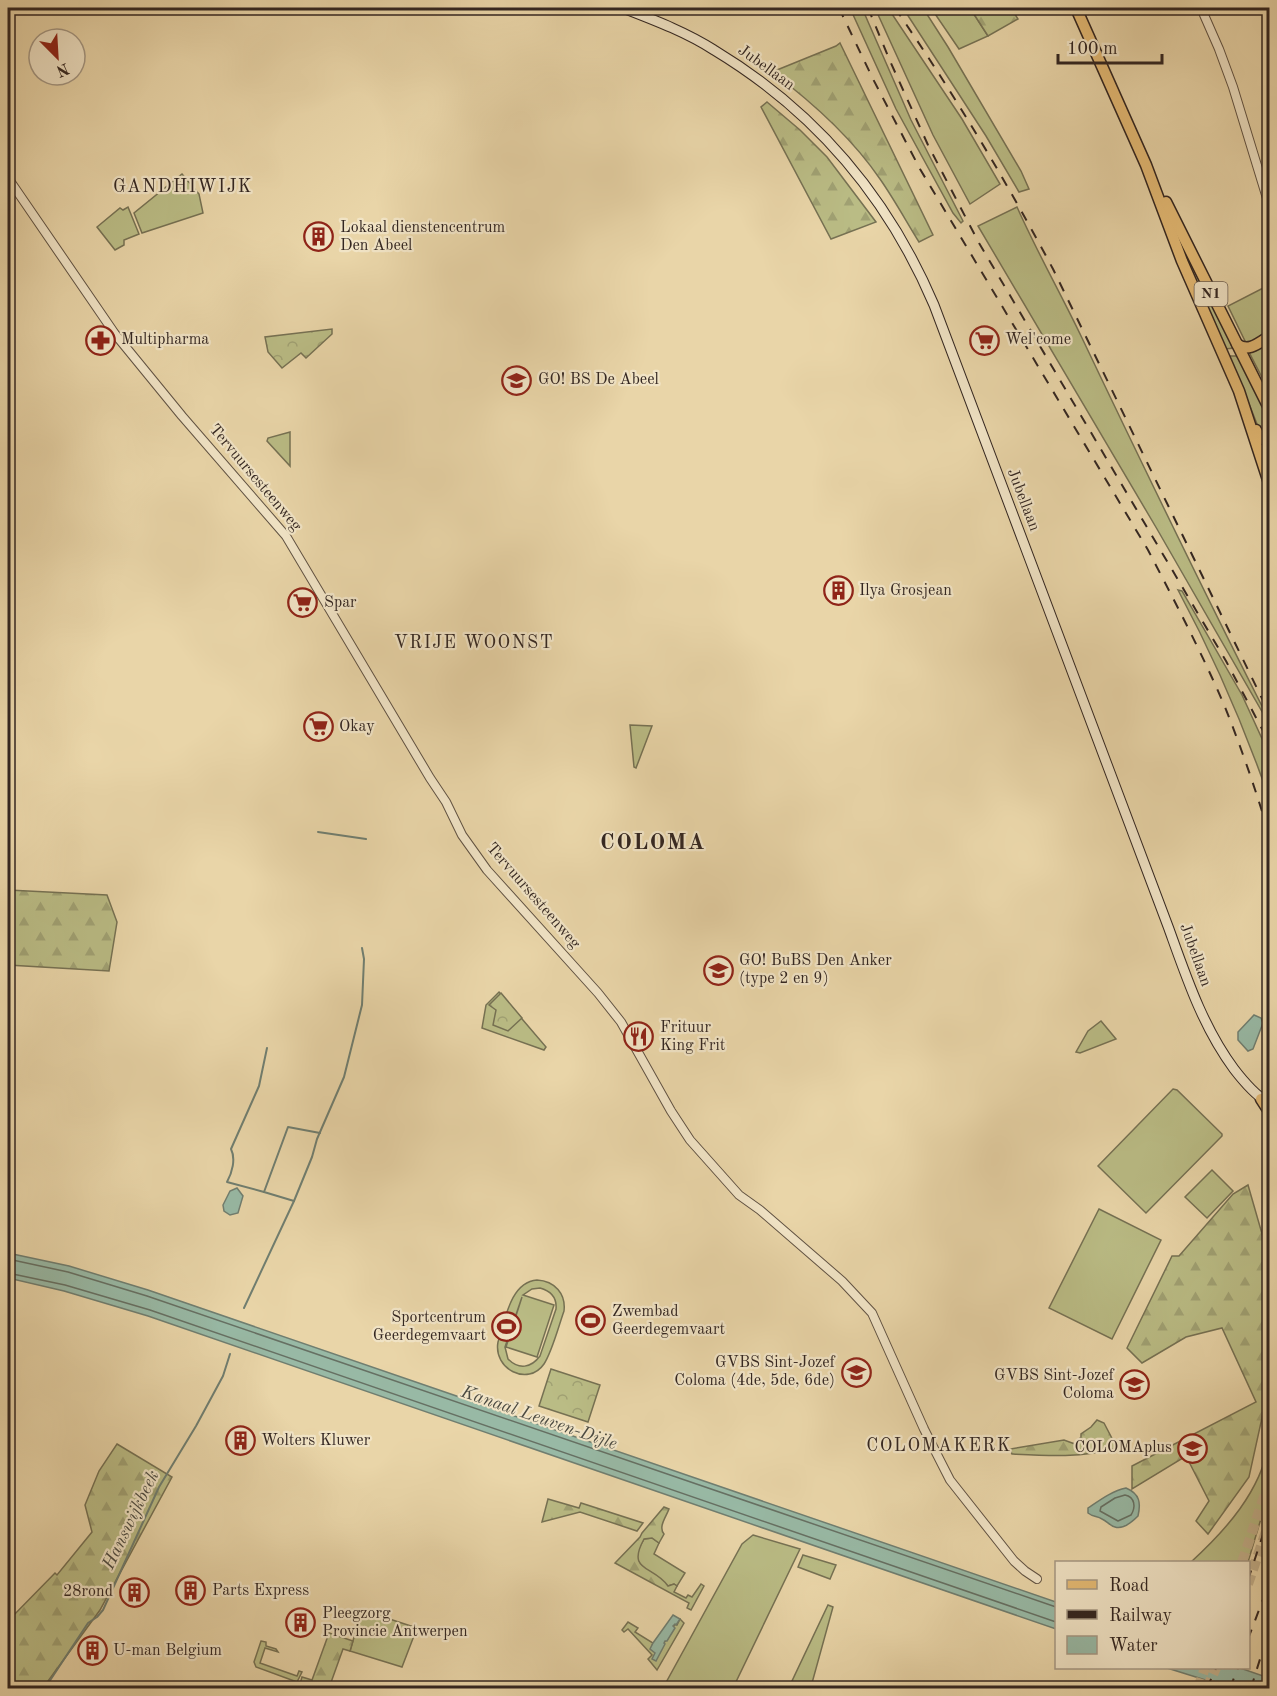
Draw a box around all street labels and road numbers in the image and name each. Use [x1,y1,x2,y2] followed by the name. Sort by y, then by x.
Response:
[735,42,798,94] street label: Jubellaan
[1194,282,1228,306] road number: N1
[206,421,305,535] street label: Tervuursesteenweg
[1004,466,1042,534] street label: Jubellaan
[483,840,583,952] street label: Tervuursesteenweg
[1176,921,1214,989] street label: Jubellaan

